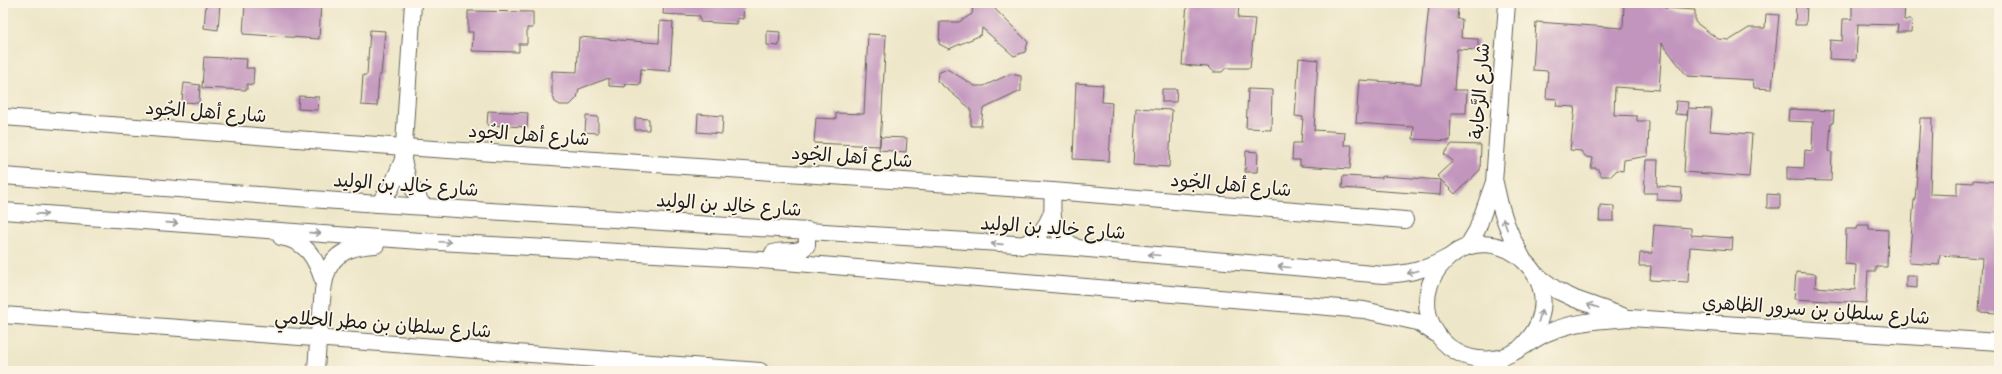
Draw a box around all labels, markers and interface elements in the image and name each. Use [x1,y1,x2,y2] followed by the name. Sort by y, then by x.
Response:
[1465,42,1496,140] street label: شارع الرَّحابة
[145,96,267,129] street label: شارع أهل الجُود
[468,119,590,152] street label: شارع أهل الجُود
[791,141,913,174] street label: شارع أهل الجُود
[333,168,479,203] street label: شارع خالِد بن الوليد
[1169,168,1293,203] street label: شارع أهل الجُود
[656,188,802,223] street label: شارع خالِد بن الوليد
[35,210,48,217] one-way arrow
[980,211,1126,246] street label: شارع خالِد بن الوليد
[1501,218,1509,230] one-way arrow
[165,220,178,227] one-way arrow
[308,230,321,237] one-way arrow
[438,238,451,246] one-way arrow
[991,241,1004,248] one-way arrow
[1148,252,1161,259] one-way arrow
[1278,263,1291,270] one-way arrow
[1407,269,1420,276] one-way arrow
[1701,290,1931,332] street label: شارع سلطان بن سرور الظاهري
[1587,301,1599,309] one-way arrow
[274,304,492,348] street label: شارع سلطان بن مطر الحلامي
[1537,309,1545,322] one-way arrow

